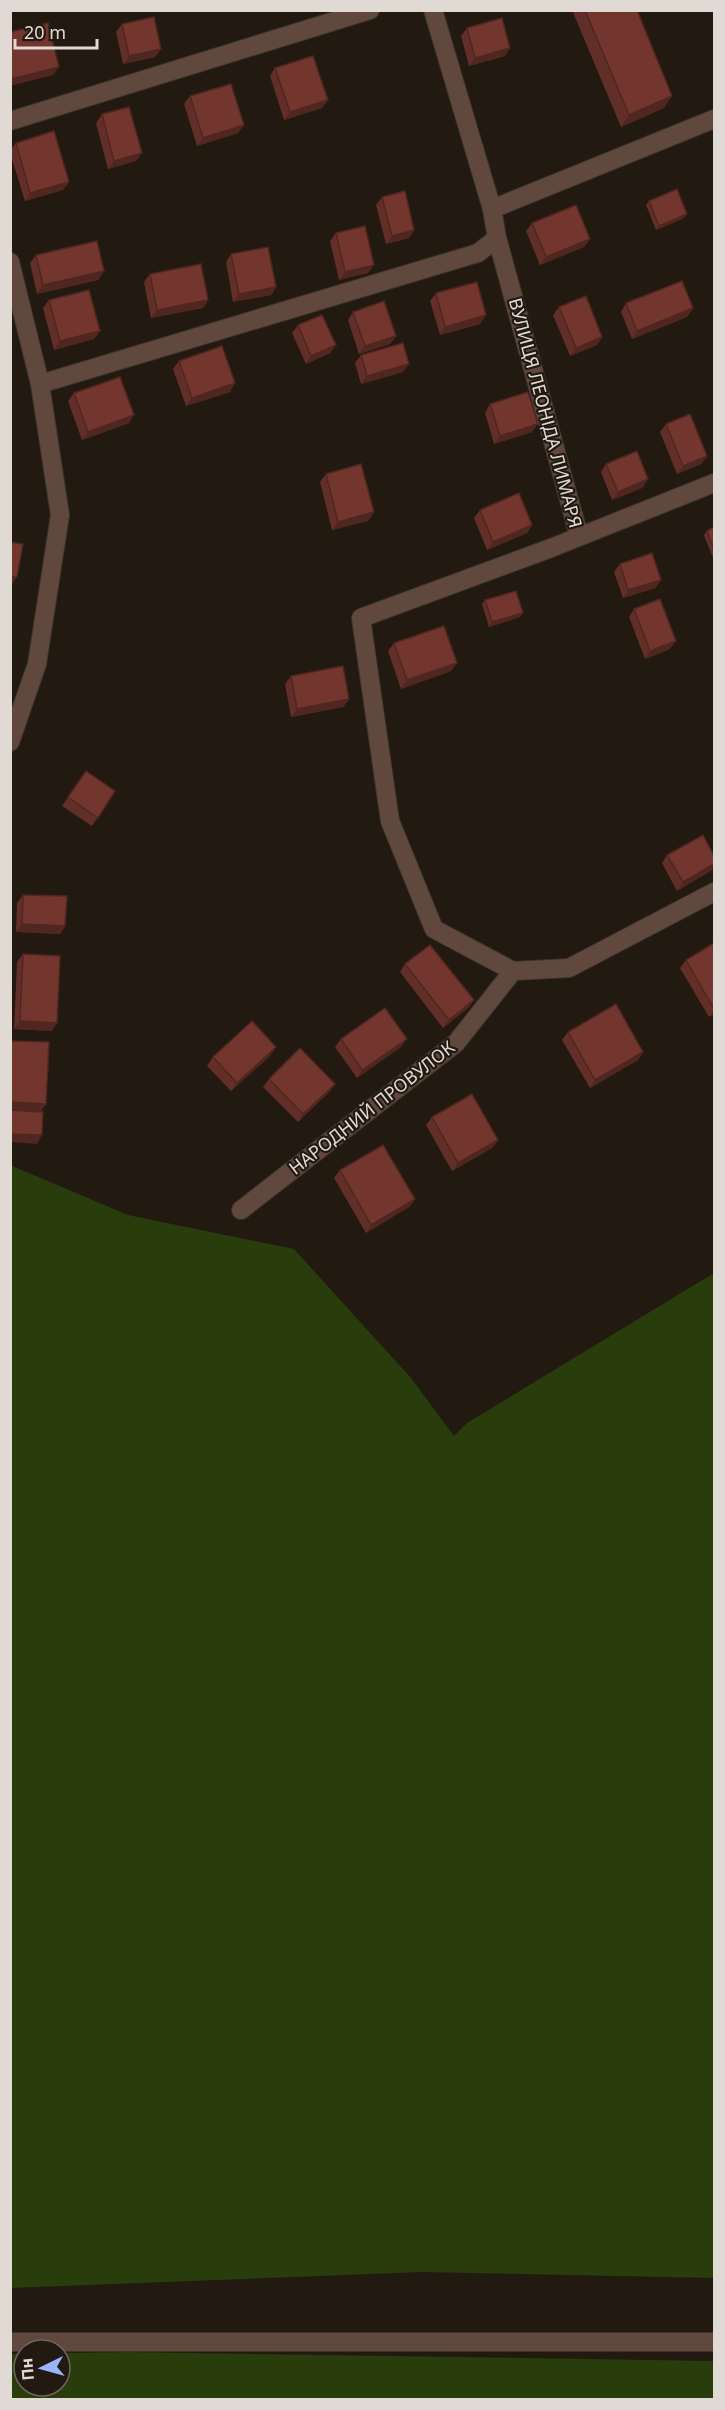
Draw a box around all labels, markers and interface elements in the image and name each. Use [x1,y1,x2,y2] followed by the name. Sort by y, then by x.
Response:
[15,12,98,50] scale bar
[24,20,66,44] text: 20 m
[504,295,588,530] street label: ВУЛИЦЯ ЛЕОНІДА ЛИМАРЯ
[284,1034,460,1180] street label: НАРОДНИЙ ПРОВУЛОК
[12,2338,72,2398] north arrow
[15,2357,39,2382] text: Пн

